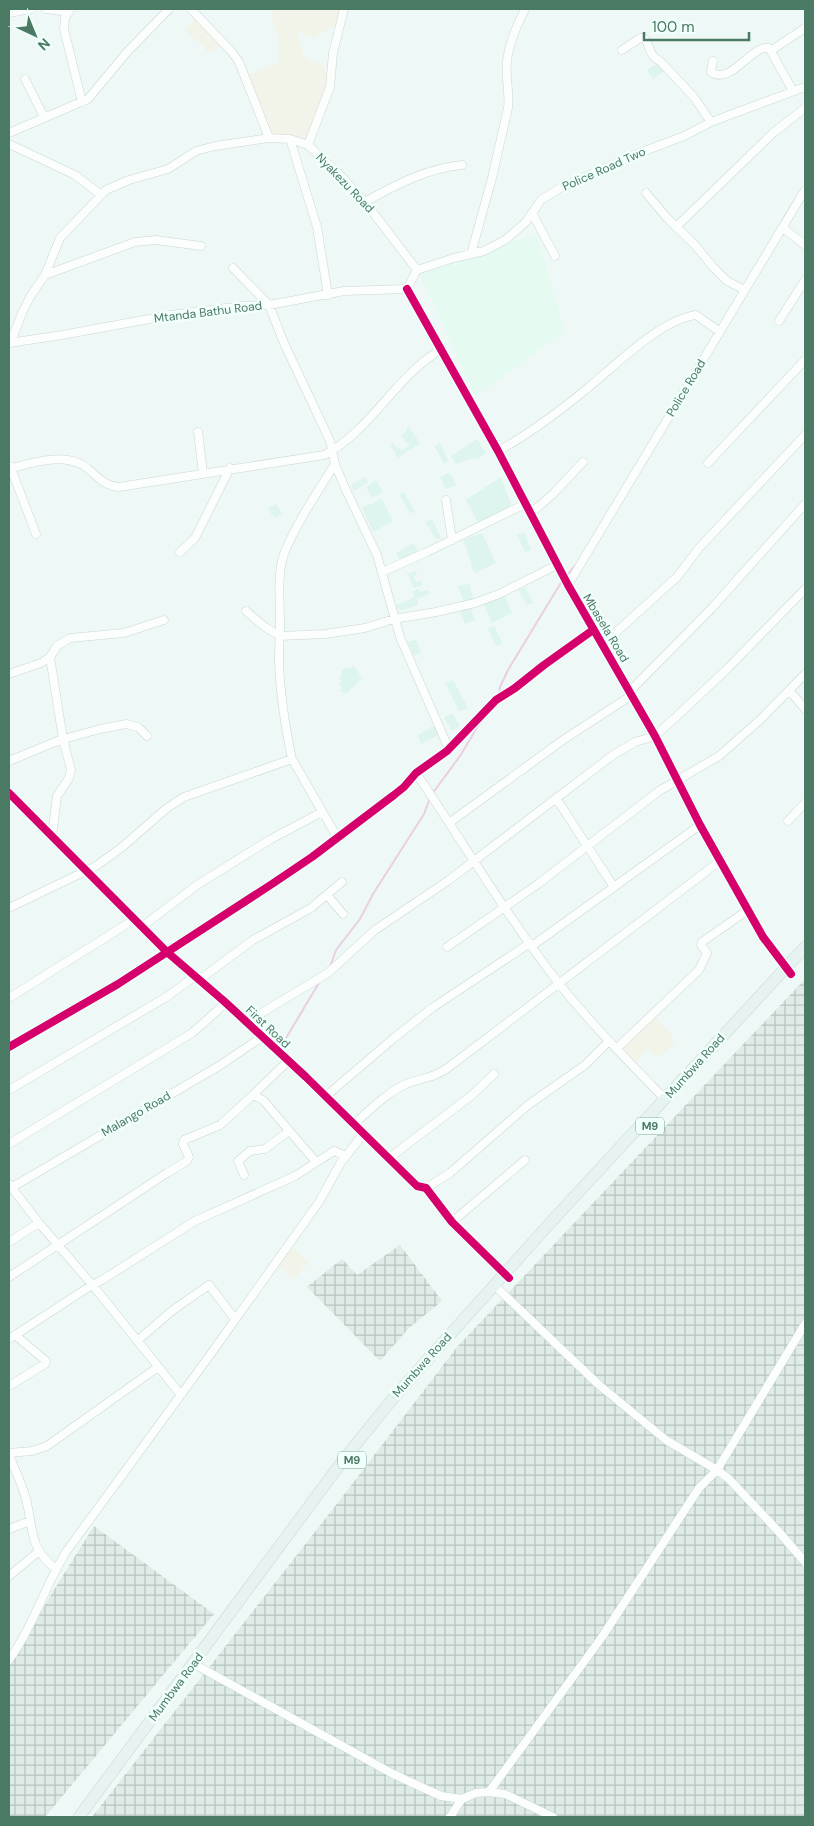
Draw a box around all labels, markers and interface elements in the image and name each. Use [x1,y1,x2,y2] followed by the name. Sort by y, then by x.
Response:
[10,10,60,60] north arrow
[644,10,749,42] scale bar
[652,17,695,37] text: 100 m
[34,34,54,54] text: N
[560,144,648,194] street label: Police Road Two
[312,150,378,216] street label: Nyakezu Road
[153,297,263,327] street label: Mtanda Bathu Road
[663,356,709,420] street label: Police Road
[579,591,633,665] street label: Mbasela Road
[242,1002,294,1052] street label: First Road
[662,1030,728,1102] street label: Mumbwa Road
[98,1088,174,1140] street label: Malango Road
[636,1118,664,1134] road number: M9
[389,1329,455,1401] street label: Mumbwa Road
[338,1452,366,1468] road number: M9
[145,1650,207,1724] street label: Mumbwa Road

